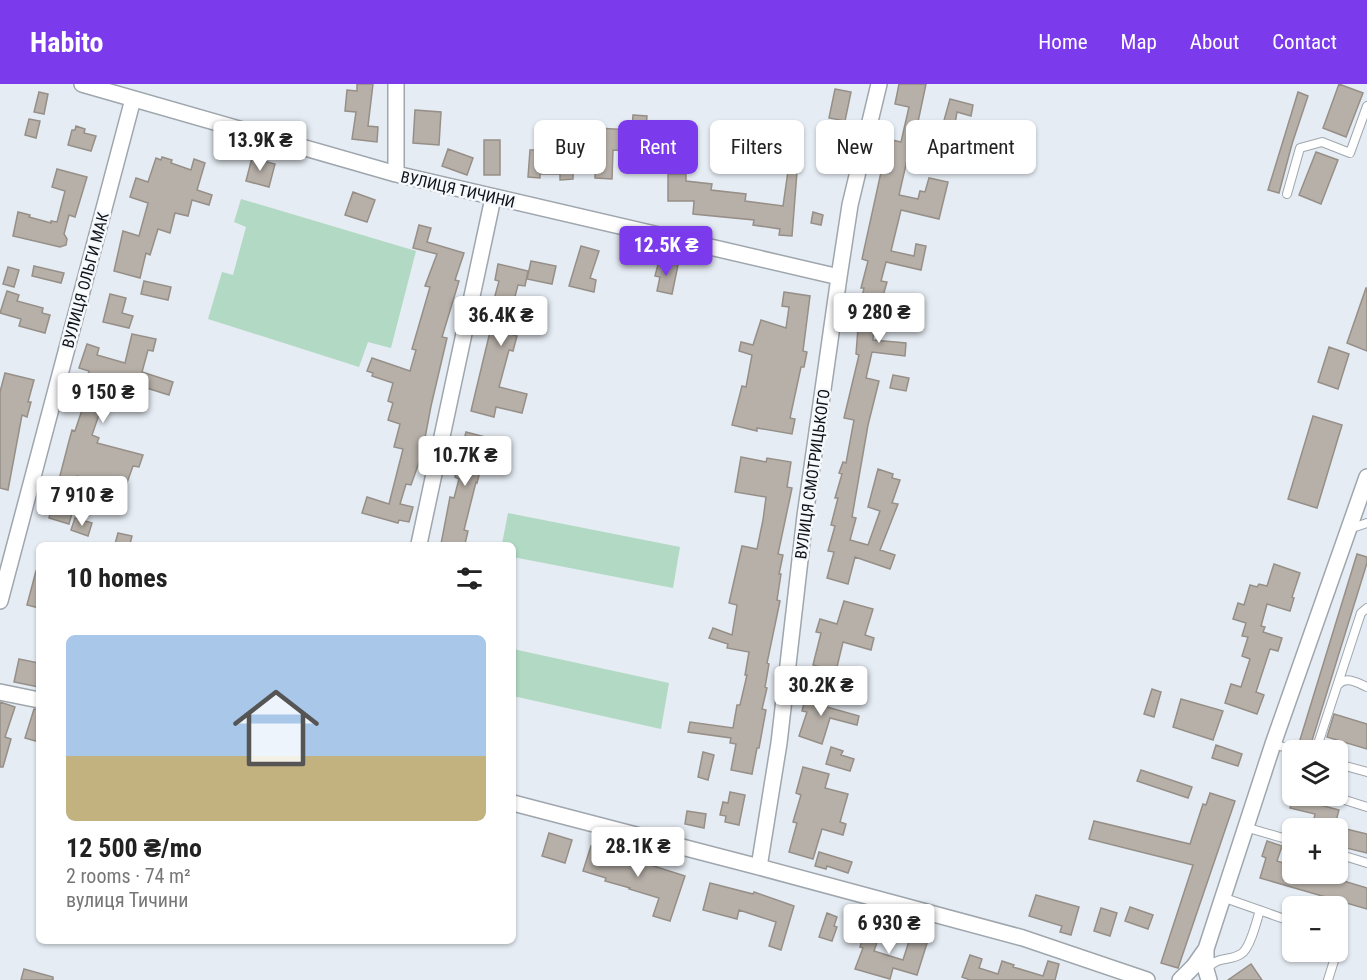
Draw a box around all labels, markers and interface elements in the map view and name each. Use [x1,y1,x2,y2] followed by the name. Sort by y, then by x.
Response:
[30,26,103,59] text: Habito
[1038,30,1088,54] text: Home
[1121,30,1157,54] text: Map
[1190,30,1239,54] text: About
[1272,30,1337,54] text: Contact
[534,120,606,174] chip: Buy
[618,120,698,174] chip: Rent
[710,120,804,174] chip: Filters
[816,120,894,174] chip: New
[906,120,1036,174] chip: Apartment
[205,121,315,172] pin: 13.9K ₴
[227,128,293,152] text: 13.9K ₴
[399,167,517,212] street label: ВУЛИЦЯ ТИЧИНИ
[58,210,113,350] street label: ВУЛИЦЯ ОЛЬГИ МАК
[611,226,721,277] pin: 12.5K ₴
[633,233,699,257] text: 12.5K ₴
[824,293,934,344] pin: 9 280 ₴
[446,296,556,347] pin: 36.4K ₴
[848,300,911,324] text: 9 280 ₴
[468,303,534,327] text: 36.4K ₴
[48,373,158,424] pin: 9 150 ₴
[72,380,135,404] text: 9 150 ₴
[791,388,834,560] street label: ВУЛИЦЯ СМОТРИЦЬКОГО
[410,436,520,487] pin: 10.7K ₴
[432,443,498,467] text: 10.7K ₴
[27,476,137,527] pin: 7 910 ₴
[51,483,114,507] text: 7 910 ₴
[453,562,486,595] icon: filters
[66,563,168,593] text: 10 homes
[766,666,876,717] pin: 30.2K ₴
[788,673,854,697] text: 30.2K ₴
[222,674,330,782] icon: home
[1282,740,1348,962] map controls
[1282,740,1348,806] button: layers
[1282,818,1348,884] button: +
[583,827,693,878] pin: 28.1K ₴
[66,833,202,863] text: 12 500 ₴/mo
[605,834,671,858] text: 28.1K ₴
[66,864,191,888] text: 2 rooms · 74 m²
[66,888,188,912] text: вулиця Тичини
[1282,896,1348,962] button: −
[834,904,944,955] pin: 6 930 ₴
[858,911,921,935] text: 6 930 ₴

